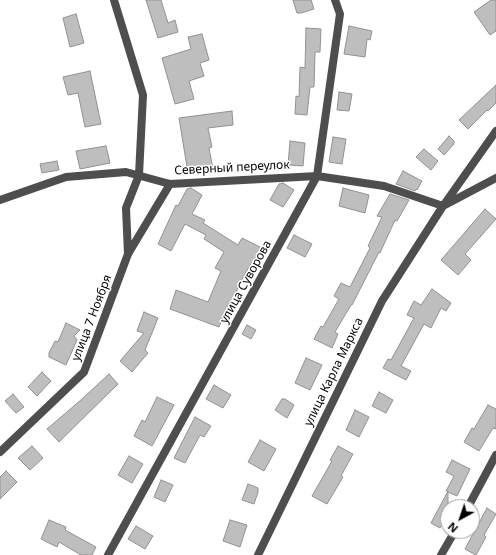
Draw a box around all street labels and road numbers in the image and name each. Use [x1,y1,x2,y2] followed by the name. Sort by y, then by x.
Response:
[174,158,290,178] street label: Северный переулок
[217,238,275,326] street label: улица Суворова
[69,273,115,363] street label: улица 7 Ноября
[301,315,367,429] street label: улица Карла Маркса

